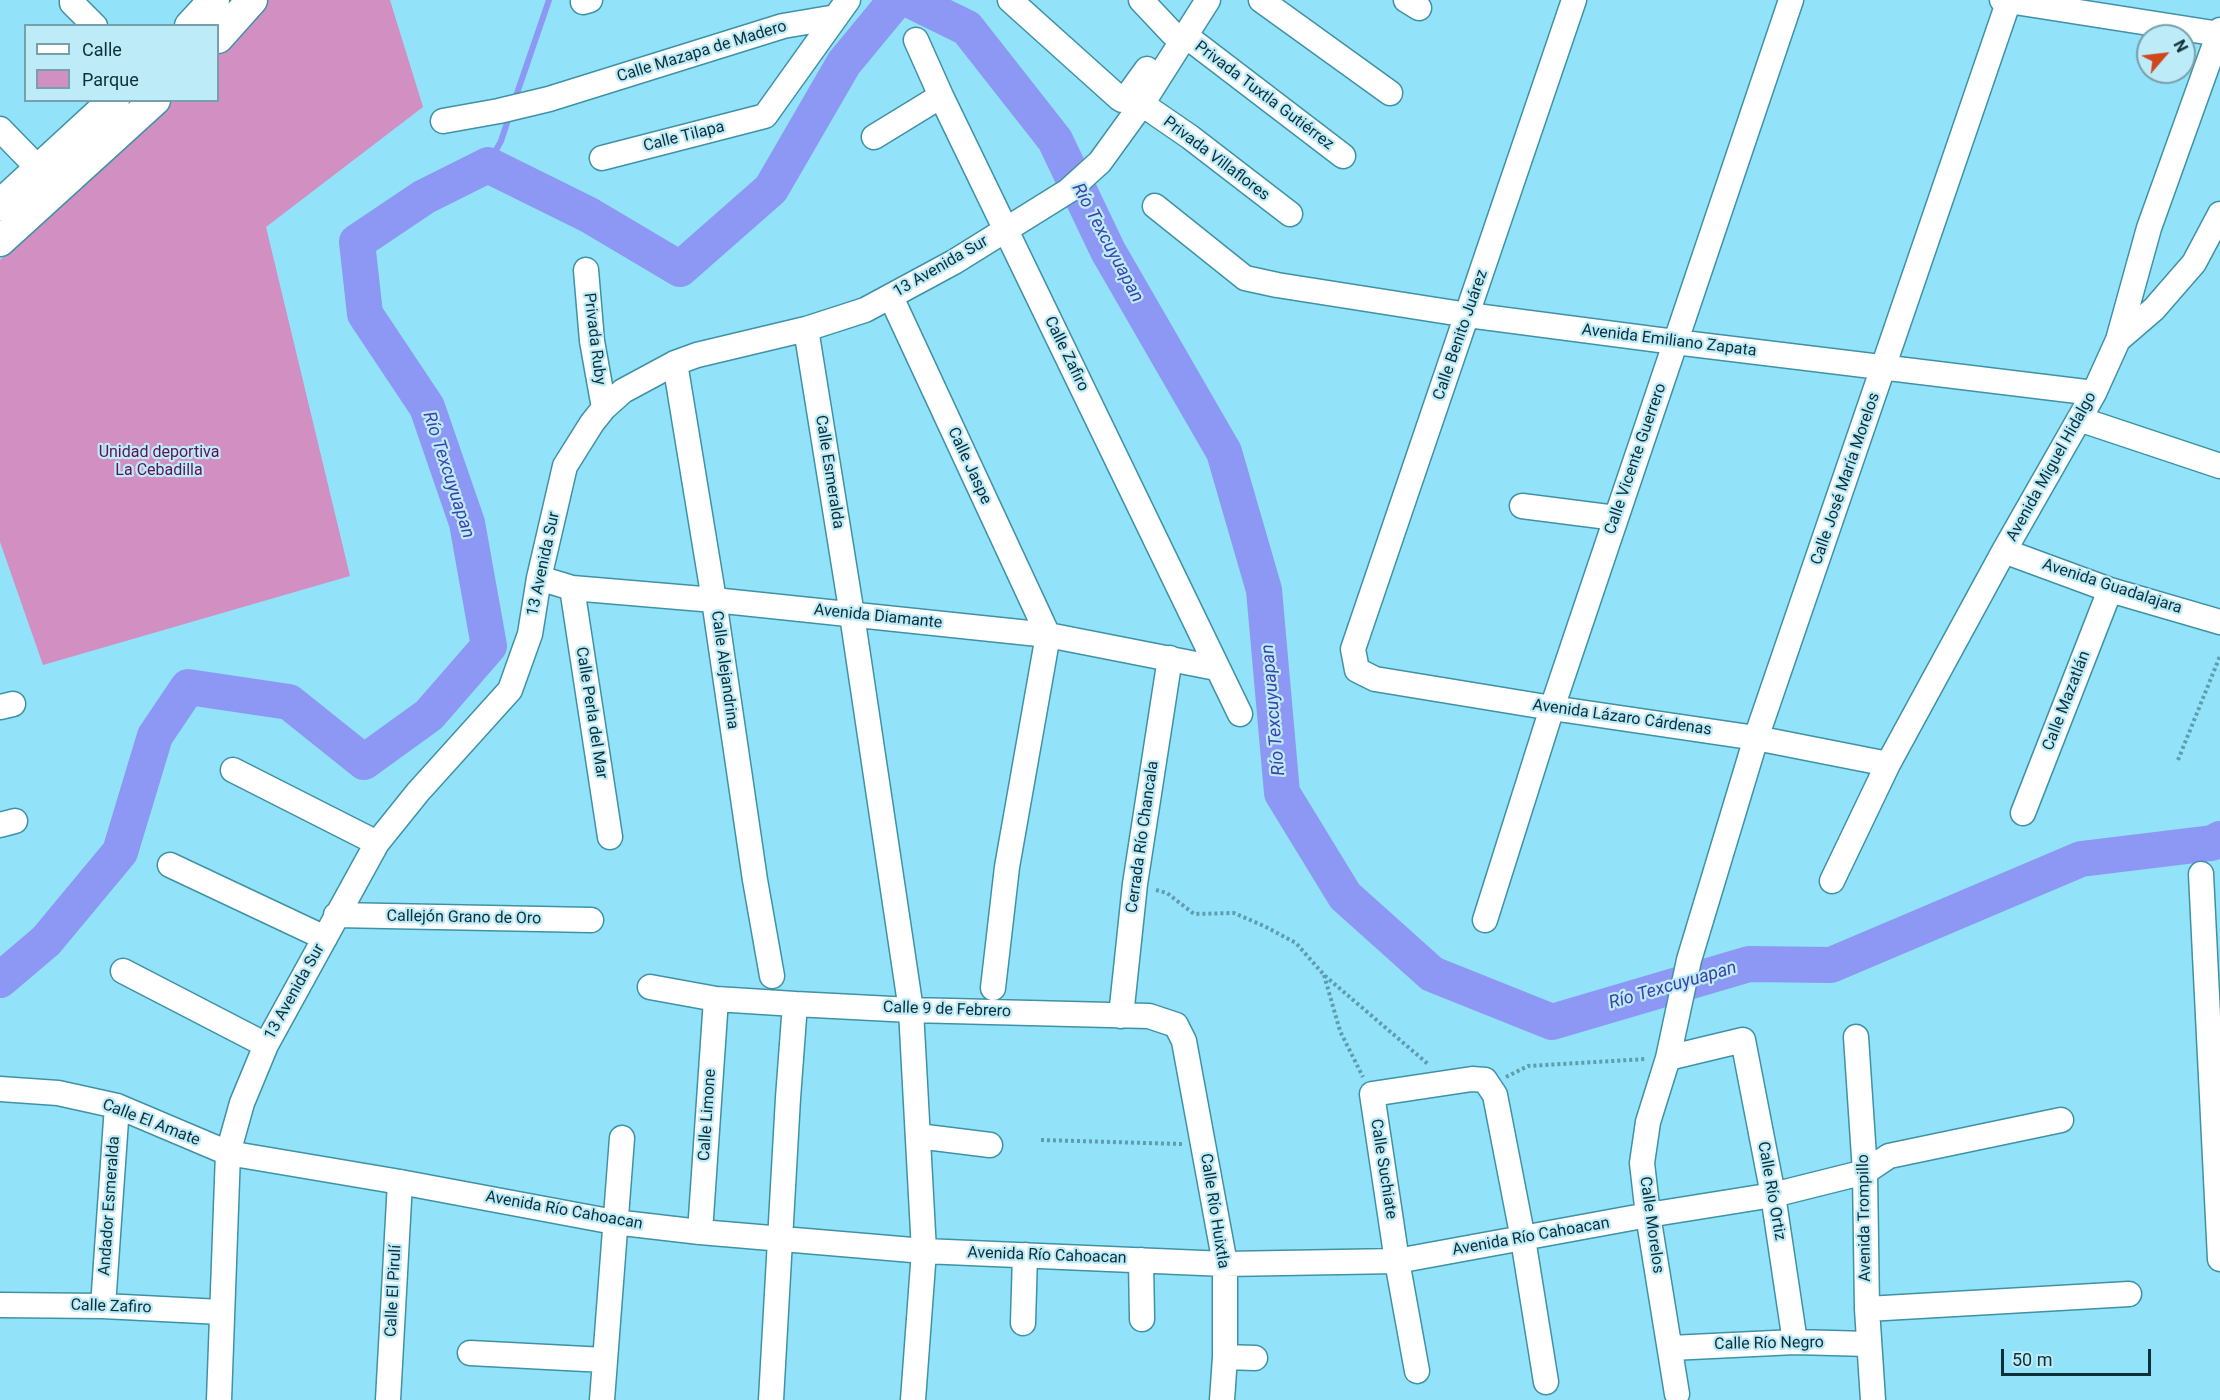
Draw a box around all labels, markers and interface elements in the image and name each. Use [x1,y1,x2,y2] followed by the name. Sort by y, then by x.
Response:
[615,17,789,87] street label: Calle Mazapa de Madero
[24,24,219,102] legend
[2136,24,2196,84] north arrow
[1191,37,1337,155] street label: Privada Tuxtla Gutiérrez
[2170,37,2192,56] text: N
[82,39,122,60] text: Calle
[82,69,139,90] text: Parque
[1159,113,1273,205] street label: Privada Villaflores
[641,118,727,156] street label: Calle Tilapa
[1067,180,1147,306] water label: Río Texcuyuapan
[890,232,992,302] street label: 13 Avenida Sur
[1430,267,1492,403] street label: Calle Benito Juárez
[579,292,609,386] street label: Privada Ruby
[1040,313,1092,395] street label: Calle Zafiro
[1581,321,1757,361] street label: Avenida Emiliano Zapata
[1601,381,1671,537] street label: Calle Vicente Guerrero
[2003,389,2101,545] street label: Avenida Miguel Hidalgo
[1807,390,1885,568] street label: Calle José María Morelos
[417,409,479,541] water label: Río Texcuyuapan
[811,414,847,530] street label: Calle Esmeralda
[943,425,995,507] street label: Calle Jaspe
[99,443,219,481] park label: Unidad deportiva La Cebadilla
[524,510,564,618] street label: 13 Avenida Sur
[2040,555,2184,619] street label: Avenida Guadalajara
[813,601,943,633] street label: Avenida Diamante
[706,610,742,730] street label: Calle Alejandrina
[1257,643,1291,777] water label: Río Texcuyuapan
[571,646,611,780] street label: Calle Perla del Mar
[2039,648,2095,754] street label: Calle Mazatlán
[1531,696,1713,740] street label: Avenida Lázaro Cárdenas
[1123,760,1163,914] street label: Cerrada Río Chancala
[387,907,541,929] street label: Callejón Grano de Oro
[261,941,329,1043] street label: 13 Avenida Sur
[1607,957,1739,1015] water label: Río Texcuyuapan
[883,998,1011,1022] street label: Calle 9 de Febrero
[695,1068,721,1162] street label: Calle Limone
[99,1096,203,1150] street label: Calle El Amate
[1366,1118,1400,1220] street label: Calle Suchiate
[96,1136,124,1276] street label: Andador Esmeralda
[1753,1140,1789,1242] street label: Calle Río Ortiz
[1195,1152,1233,1270] street label: Calle Río Huixtla
[1854,1154,1876,1282] street label: Avenida Trompillo
[1635,1175,1667,1275] street label: Calle Morelos
[484,1188,644,1234] street label: Avenida Río Cahoacan
[1451,1214,1611,1260] street label: Avenida Río Cahoacan
[382,1244,406,1338] street label: Calle El Pirulí
[967,1244,1127,1268] street label: Avenida Río Cahoacan
[70,1296,152,1318] street label: Calle Zafiro
[1714,1333,1824,1355] street label: Calle Río Negro
[2004,1337,2154,1375] scale bar
[2012,1349,2052,1370] text: 50 m

